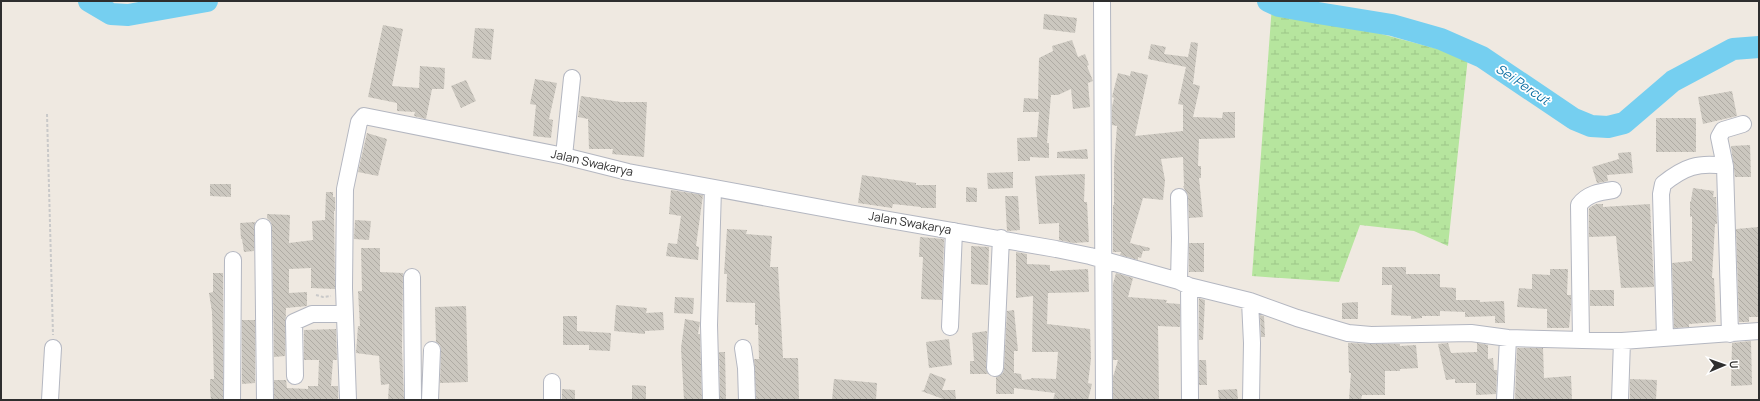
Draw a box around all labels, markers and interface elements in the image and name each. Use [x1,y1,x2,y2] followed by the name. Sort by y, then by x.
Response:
[1493,59,1555,110] water label: Sei Percut
[549,145,635,180] street label: Jalan Swakarya
[867,207,953,238] street label: Jalan Swakarya
[1704,345,1744,385] north arrow
[1727,360,1742,369] text: U

